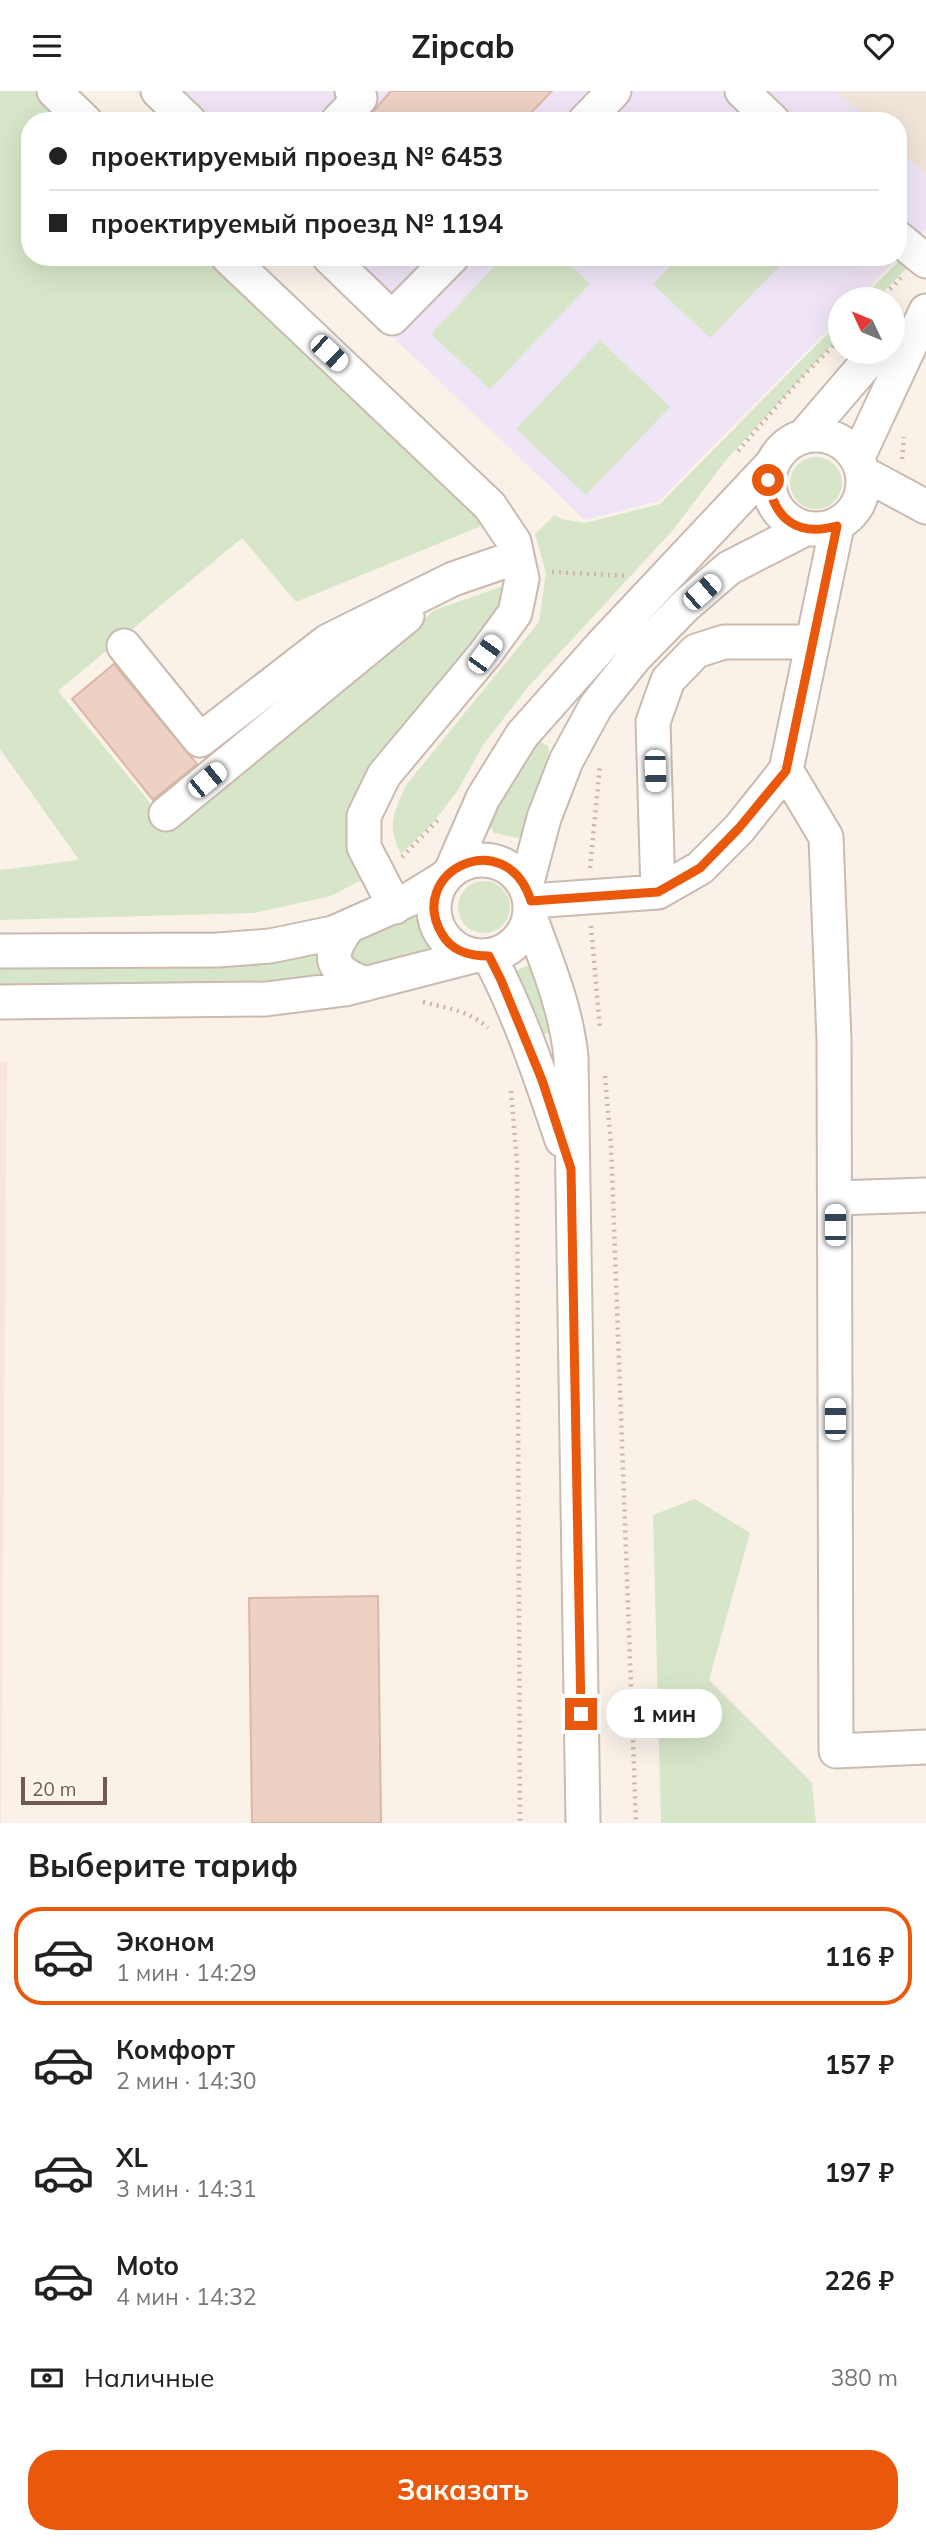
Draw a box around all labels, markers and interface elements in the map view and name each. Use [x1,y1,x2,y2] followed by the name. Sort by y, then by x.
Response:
[411,26,515,66] text: Zipcab
[28,27,66,65] icon: menu
[860,27,898,65] icon: heart
[91,140,503,173] text: проектируемый проезд № 6453
[91,207,503,240] text: проектируемый проезд № 1194
[828,287,905,364] north arrow
[828,287,905,364] map controls
[307,331,352,375] car
[752,464,784,496] route start
[680,570,725,614] car
[465,631,506,677] car
[644,750,667,792] car
[185,759,230,801] car
[825,1204,846,1246] car
[825,1398,846,1440] car
[606,1689,721,1739] callout: 1 мин
[565,1698,597,1730] route end
[632,1699,696,1728] text: 1 мин
[21,1774,107,1806] scale bar
[32,1777,76,1801] text: 20 m
[28,1845,298,1885] text: Выберите тариф
[32,1925,95,1988] icon: car
[116,1925,215,1958] text: Эконом
[824,1940,894,1973] text: 116 ₽
[116,1958,256,1987] text: 1 мин · 14:29
[32,2033,95,2096] icon: car
[116,2033,235,2066] text: Комфорт
[824,2048,894,2081] text: 157 ₽
[116,2066,256,2095] text: 2 мин · 14:30
[32,2141,95,2204] icon: car
[116,2141,148,2174] text: XL
[824,2156,894,2189] text: 197 ₽
[116,2174,256,2203] text: 3 мин · 14:31
[32,2249,95,2312] icon: car
[116,2249,179,2282] text: Moto
[824,2264,894,2297] text: 226 ₽
[116,2282,256,2311] text: 4 мин · 14:32
[28,2359,66,2397] icon: cash
[84,2361,214,2394] text: Наличные
[830,2363,898,2392] text: 380 m
[28,2450,898,2530] button: Заказать

